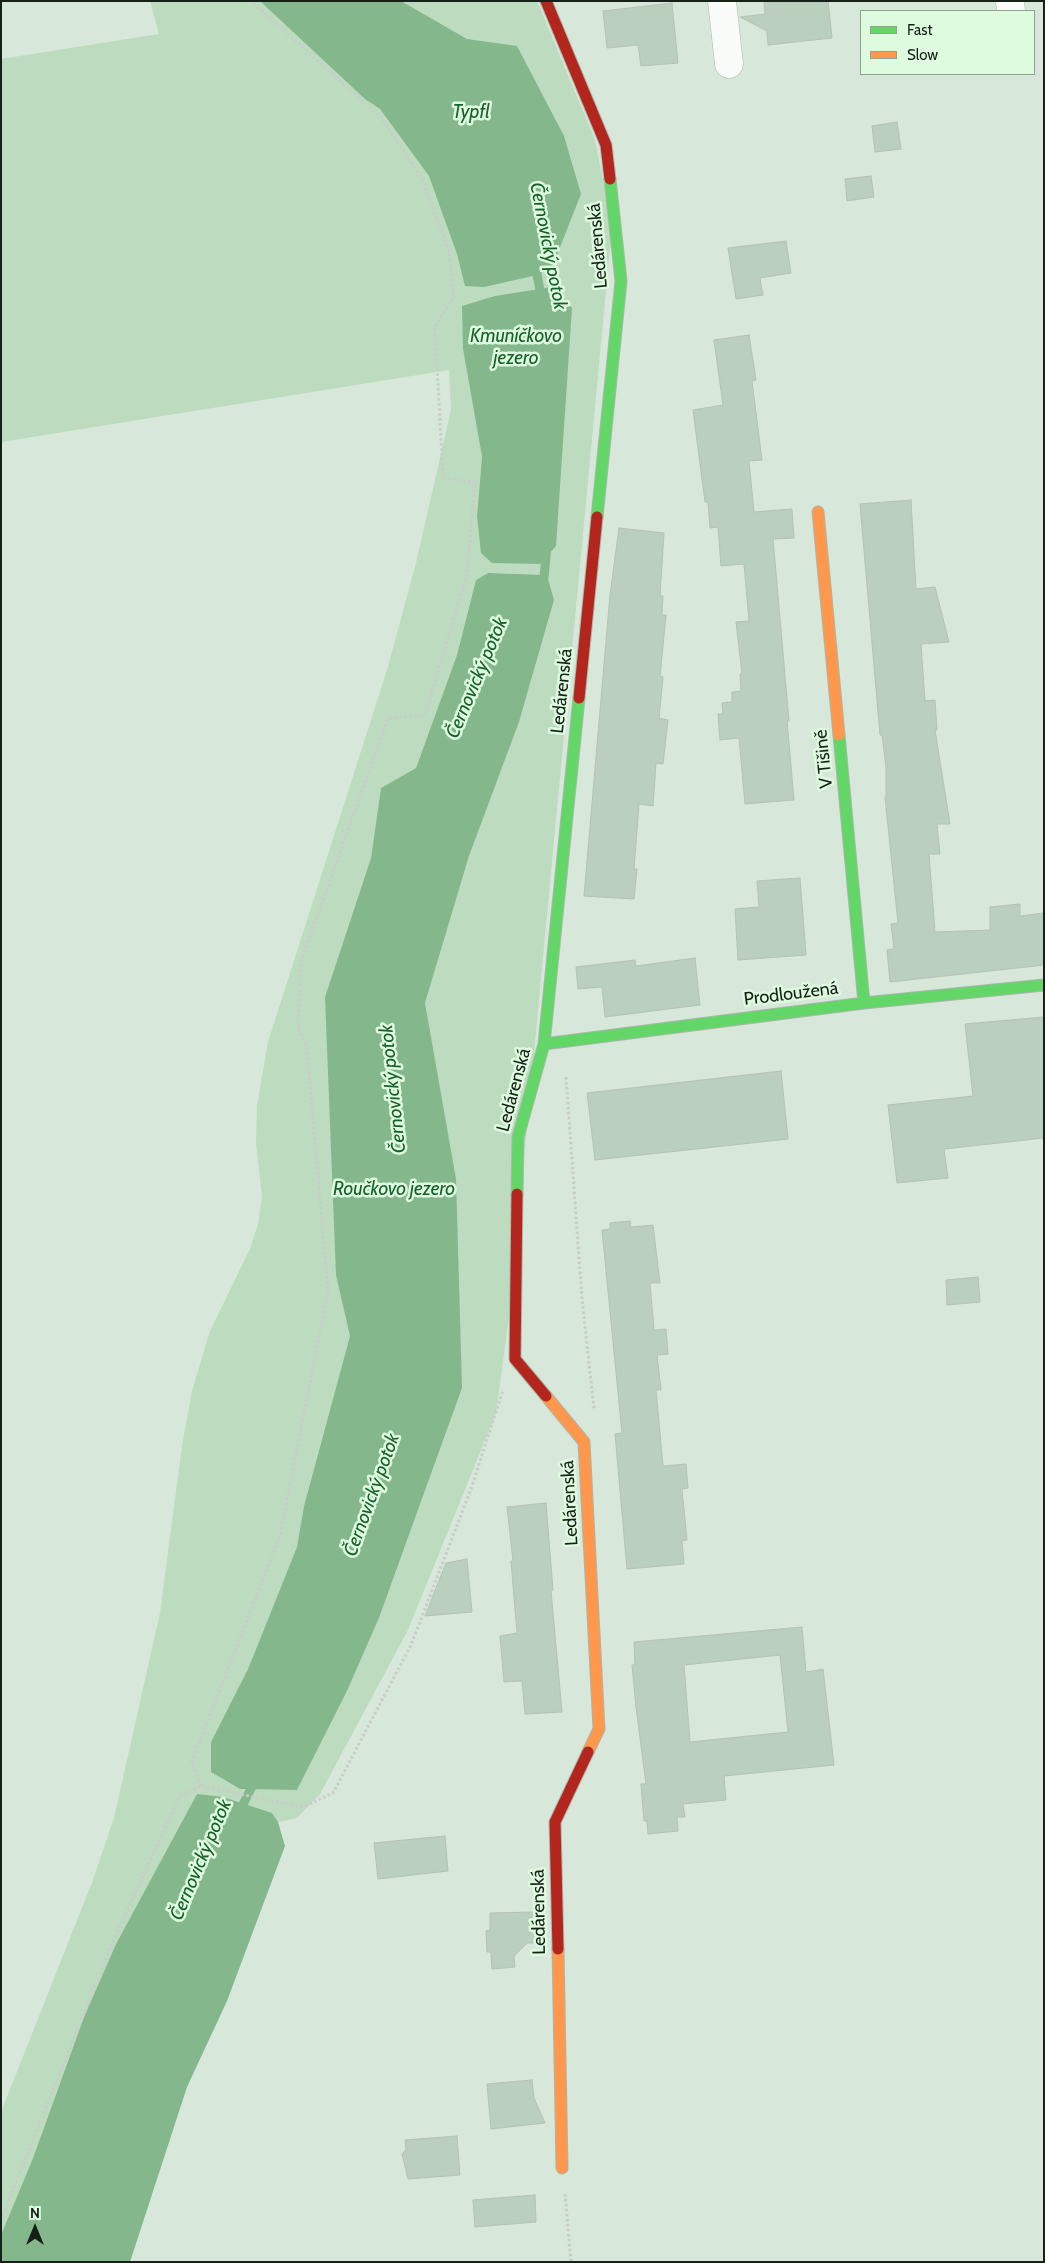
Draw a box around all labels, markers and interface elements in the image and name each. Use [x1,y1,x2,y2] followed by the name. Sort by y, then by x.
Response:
[860,10,1035,75] legend
[907,21,932,39] text: Fast
[907,46,938,64] text: Slow
[452,101,490,123] water label: Typfl
[525,181,571,311] water label: Černovický potok
[584,202,612,290] street label: Ledárenská
[470,325,562,369] water label: Kmuníčkovo jezero
[441,614,513,742] water label: Černovický potok
[547,647,577,735] street label: Ledárenská
[810,729,838,789] street label: V Tišině
[742,977,840,1011] street label: Prodloužená
[375,1024,411,1154] water label: Černovický potok
[493,1046,535,1134] street label: Ledárenská
[333,1178,455,1200] water label: Roučkovo jezero
[339,1430,405,1560] water label: Černovický potok
[557,1460,583,1546] street label: Ledárenská
[165,1796,237,1924] water label: Černovický potok
[527,1869,551,1955] street label: Ledárenská
[10,2203,60,2253] north arrow
[30,2204,40,2222] text: N

